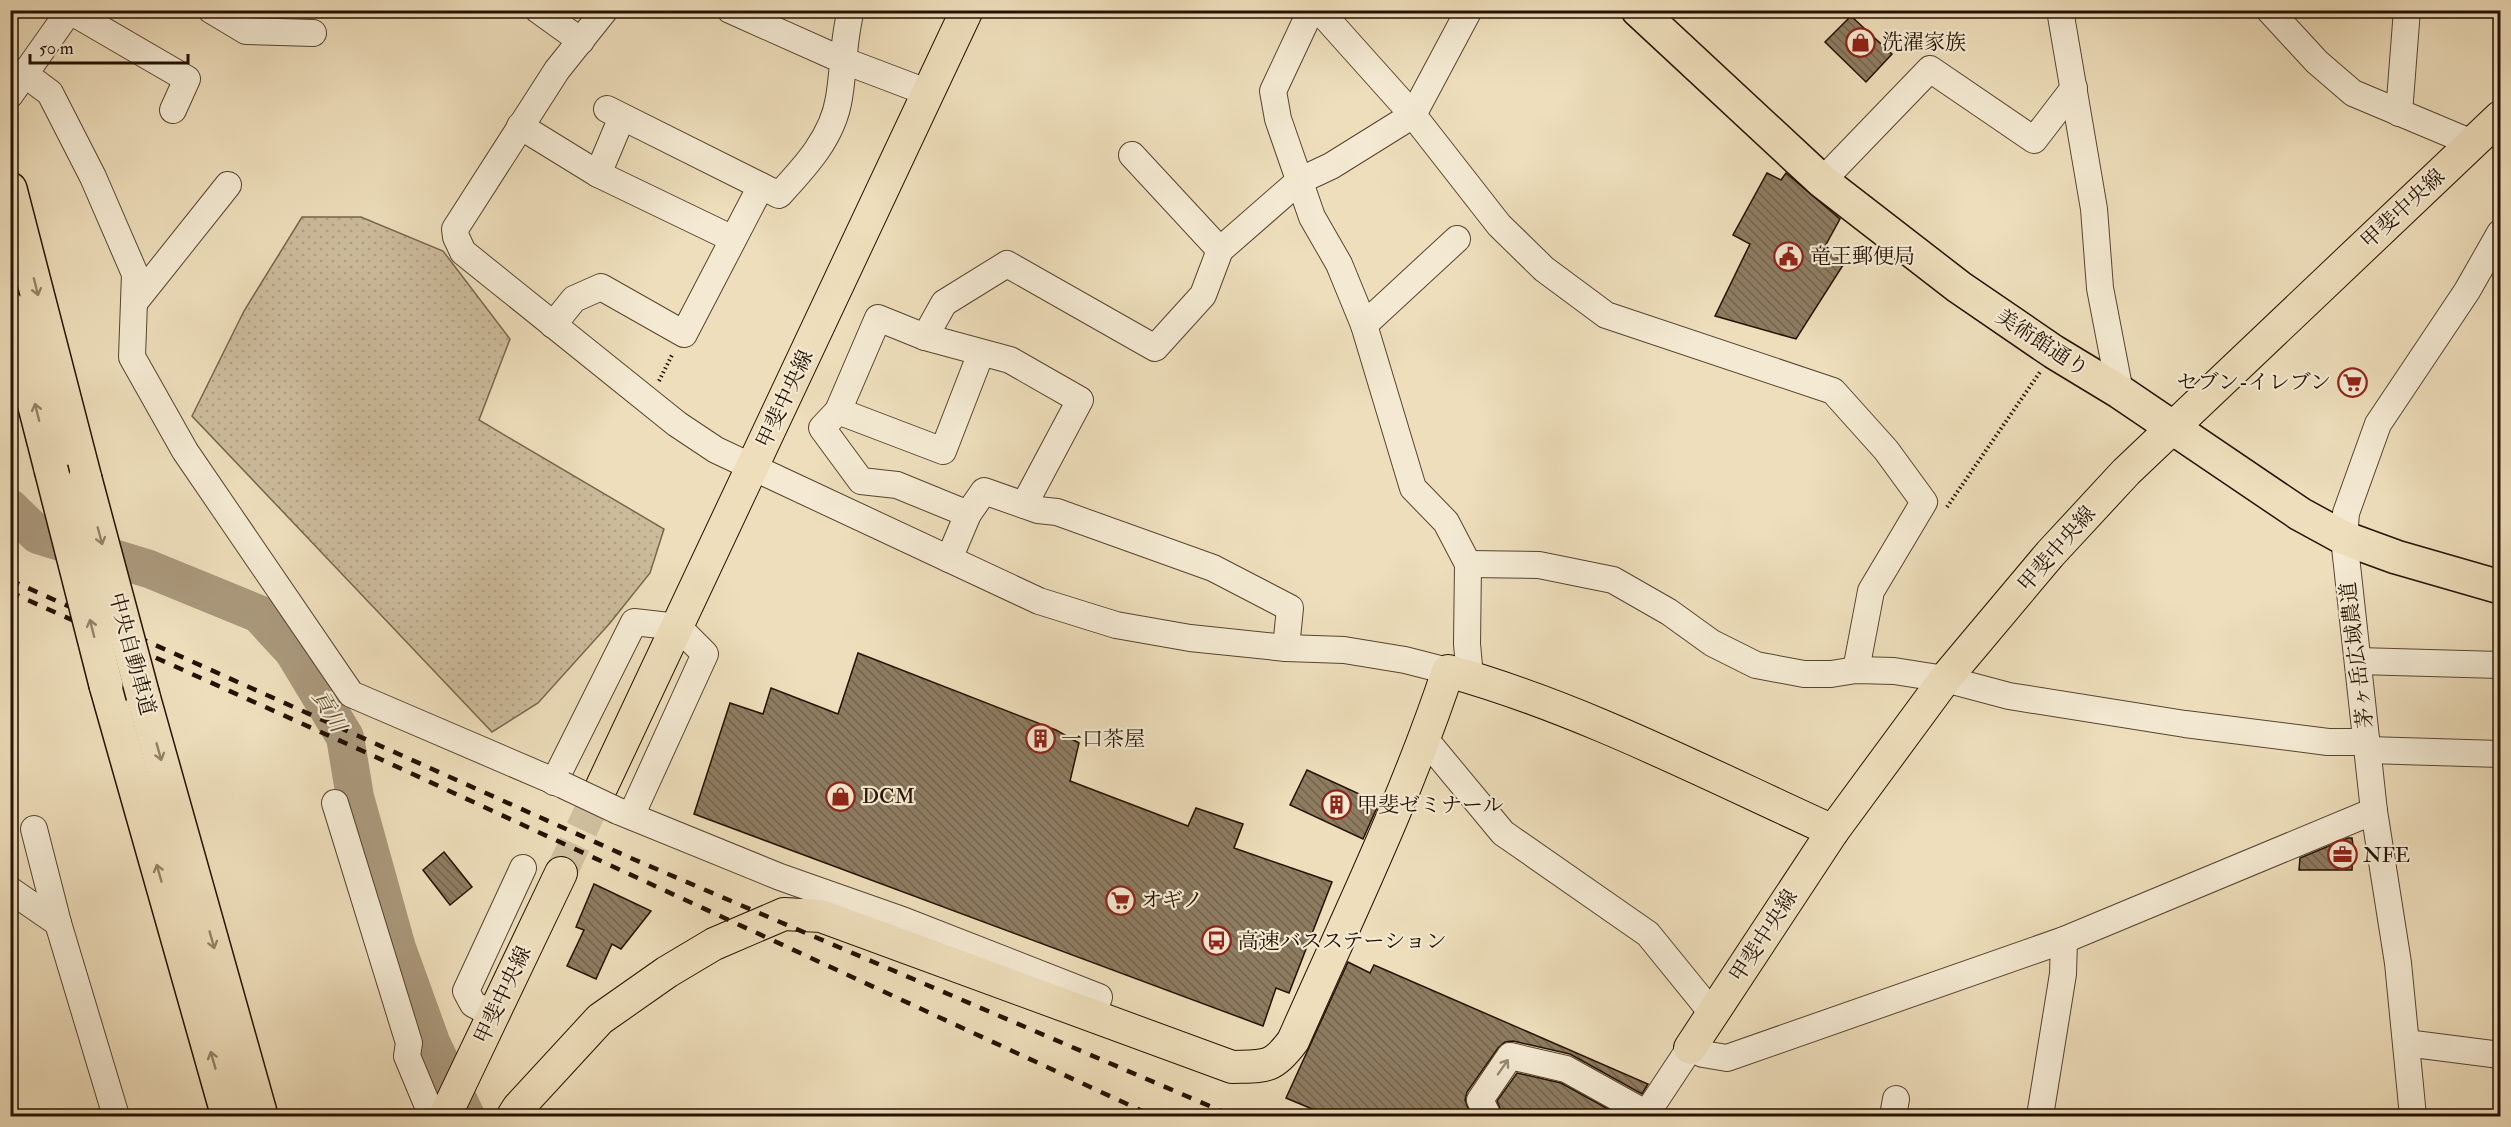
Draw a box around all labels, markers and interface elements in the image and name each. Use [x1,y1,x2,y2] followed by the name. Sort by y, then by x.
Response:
[1845,26,1877,58] shop icon: 洗濯家族
[30,27,188,65] scale bar
[1882,29,1966,56] place label: 洗濯家族
[39,37,74,60] text: 50 m
[2355,163,2451,255] street label: 甲斐中央線
[1773,240,1805,272] public building icon: 竜王郵便局
[1810,243,1915,270] place label: 竜王郵便局
[30,277,42,296] one-way arrow
[1991,303,2093,383] street label: 美術館通り
[751,346,819,452] street label: 甲斐中央線
[2336,366,2368,398] supermarket icon: セブン-イレブン
[2177,369,2331,396] place label: セブン-イレブン
[30,403,42,422] one-way arrow
[2012,501,2102,597] street label: 甲斐中央線
[95,526,106,545] one-way arrow
[2335,580,2379,730] street label: 茅ヶ岳広域農道
[103,590,161,718] street label: 中央自動車道
[85,619,97,638] one-way arrow
[306,685,353,739] water label: 貢川
[1024,723,1056,755] building icon: 一口茶屋
[1061,726,1145,753] place label: 一口茶屋
[154,742,165,761] one-way arrow
[825,780,857,812] shop icon: DCM
[862,783,915,810] place label: DCM
[1320,789,1352,821] building icon: 甲斐ゼミナール
[1357,792,1504,819] place label: 甲斐ゼミナール
[2326,839,2358,871] office icon: NFE
[2363,842,2410,869] place label: NFE
[153,863,165,882] one-way arrow
[1104,884,1136,916] supermarket icon: オギノ
[1724,885,1804,987] street label: 甲斐中央線
[1141,887,1204,914] place label: オギノ
[1201,925,1233,957] bus stop icon: 高速バスステーション
[1238,928,1447,955] place label: 高速バスステーション
[207,930,218,949] one-way arrow
[469,942,537,1048] street label: 甲斐中央線
[206,1051,218,1070] one-way arrow
[1497,1059,1509,1076] one-way arrow

